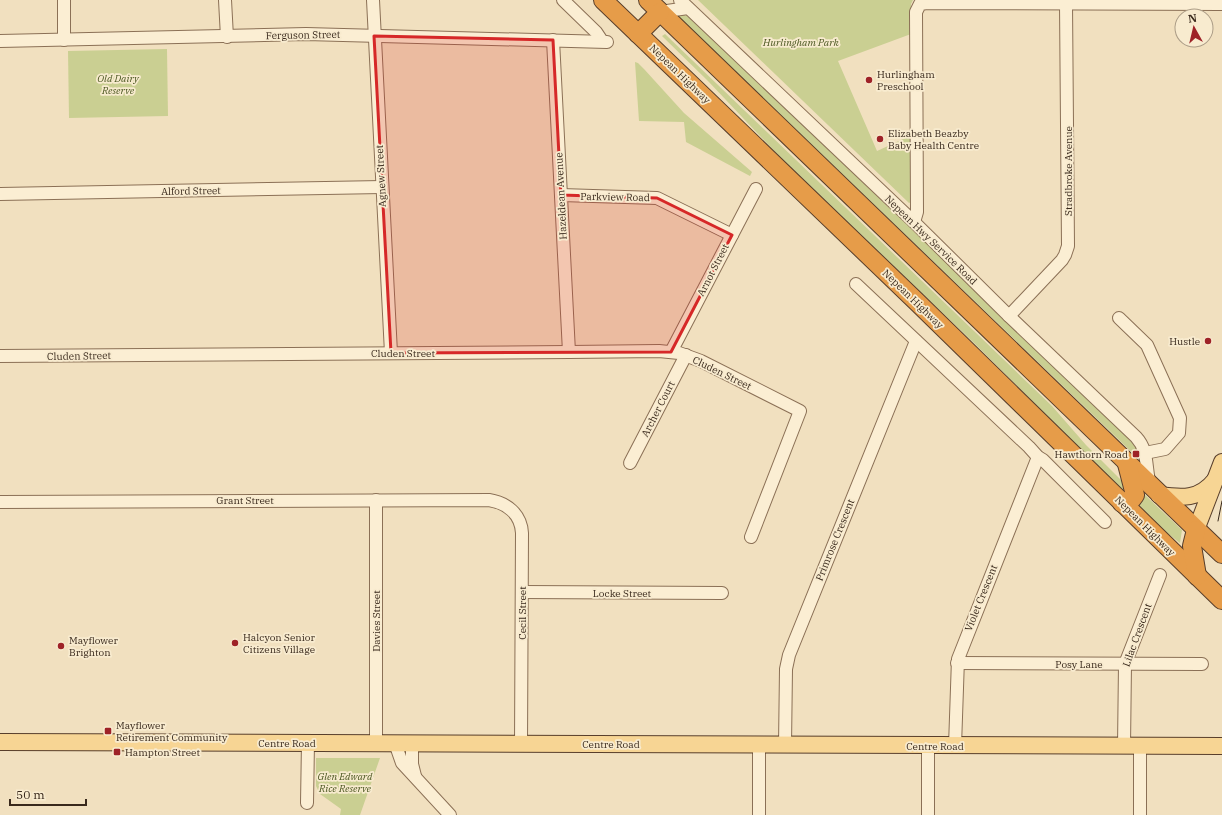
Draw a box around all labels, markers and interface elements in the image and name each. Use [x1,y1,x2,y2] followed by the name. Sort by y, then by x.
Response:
[1174,8,1214,48] north arrow
[1187,11,1198,26] text: N
[266,28,341,42] street label: Ferguson Street
[762,36,840,49] park label: Hurlingham Park
[647,42,714,107] street label: Nepean Highway
[877,68,935,93] place label: Hurlingham Preschool
[97,72,140,97] park label: Old Dairy Reserve
[864,75,874,85] marker: Hurlingham Preschool
[1062,126,1075,216] street label: Stradbroke Avenue
[888,127,979,152] place label: Elizabeth Beazby Baby Health Centre
[875,134,885,144] marker: Elizabeth Beazby Baby Health Centre
[373,144,389,207] street label: Agnew Street
[552,152,570,240] street label: Hazeldean Avenue
[161,184,221,198] street label: Alford Street
[580,190,650,204] street label: Parkview Road
[882,192,980,288] street label: Nepean Hwy Service Road
[694,241,732,298] street label: Arnot Street
[880,267,947,332] street label: Nepean Highway
[1169,335,1200,348] place label: Hustle
[1203,336,1213,346] marker: Hustle
[371,347,435,360] street label: Cluden Street
[47,349,112,363] street label: Cluden Street
[690,353,754,393] street label: Cluden Street
[638,378,678,439] street label: Archer Court
[1055,448,1128,461] place label: Hawthorn Road
[1131,449,1141,459] marker: Hawthorn Road
[1112,493,1178,559] street label: Nepean Highway
[216,494,274,507] street label: Grant Street
[813,497,858,583] street label: Primrose Crescent
[962,562,1000,633] street label: Violet Crescent
[516,586,529,640] street label: Cecil Street
[593,587,652,600] street label: Locke Street
[370,590,383,652] street label: Davies Street
[1120,601,1155,668] street label: Lilac Crescent
[243,631,315,656] place label: Halcyon Senior Citizens Village
[69,634,118,659] place label: Mayflower Brighton
[230,638,240,648] marker: Halcyon Senior Citizens Village
[56,641,66,651] marker: Mayflower Brighton
[1055,658,1103,671] street label: Posy Lane
[116,719,228,744] place label: Mayflower Retirement Community
[103,726,113,736] marker: Mayflower Retirement Community
[258,737,316,750] street label: Centre Road
[582,738,640,751] street label: Centre Road
[906,740,964,753] street label: Centre Road
[125,746,200,759] place label: Hampton Street
[112,747,122,757] marker: Hampton Street
[318,770,373,795] park label: Glen Edward Rice Reserve
[10,781,86,807] scale bar
[16,787,45,802] text: 50 m

